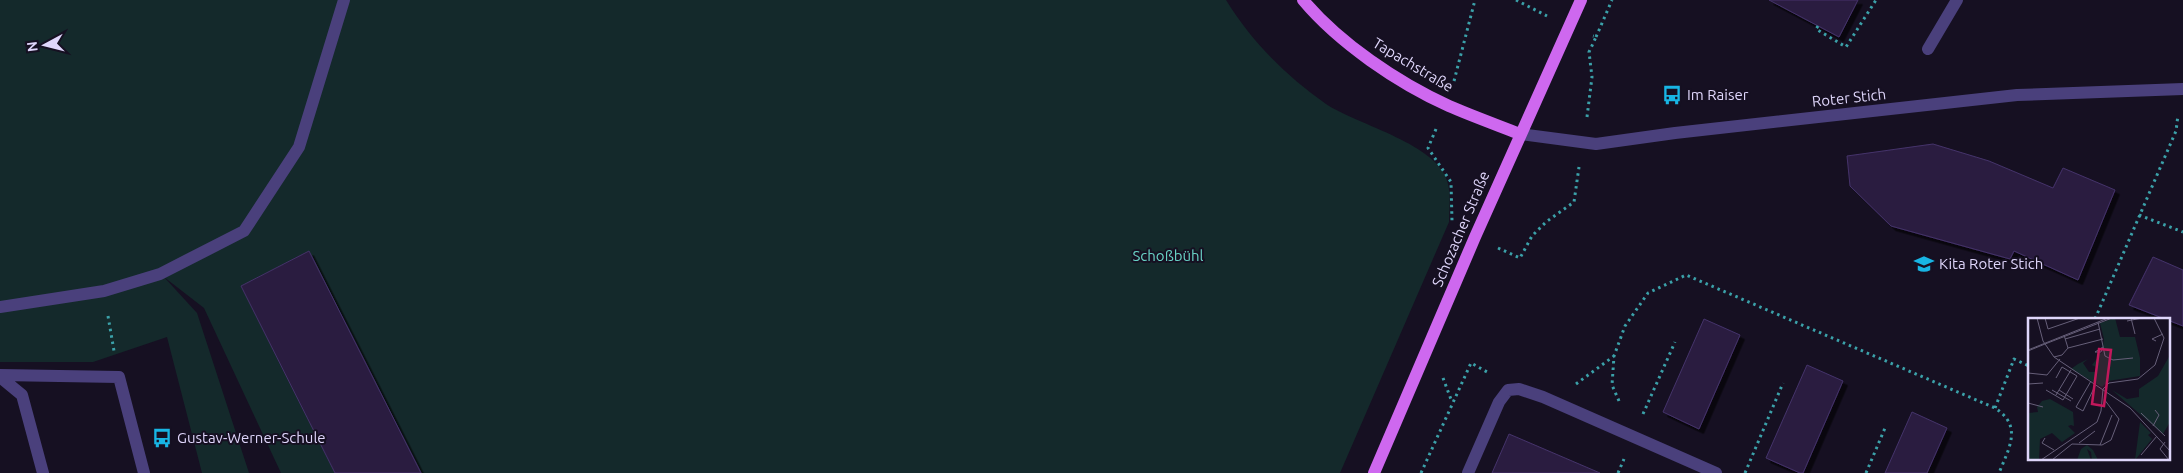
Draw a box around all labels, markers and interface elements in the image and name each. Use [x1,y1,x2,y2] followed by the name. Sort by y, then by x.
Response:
[20,20,70,70] north arrow
[1370,34,1456,95] street label: Tapachstraße
[24,40,41,53] text: N
[1661,84,1683,106] bus stop icon: Im Raiser
[1811,85,1887,110] street label: Roter Stich
[1687,86,1749,103] place label: Im Raiser
[1428,168,1493,289] street label: Schozacher Straße
[1132,247,1204,264] park label: Schoßbühl
[1913,253,1935,275] school or university icon: Kita Roter Stich
[1939,255,2043,272] place label: Kita Roter Stich
[2028,318,2170,460] inset map
[151,427,173,449] bus stop icon: Gustav-Werner-Schule
[177,429,326,446] place label: Gustav-Werner-Schule

